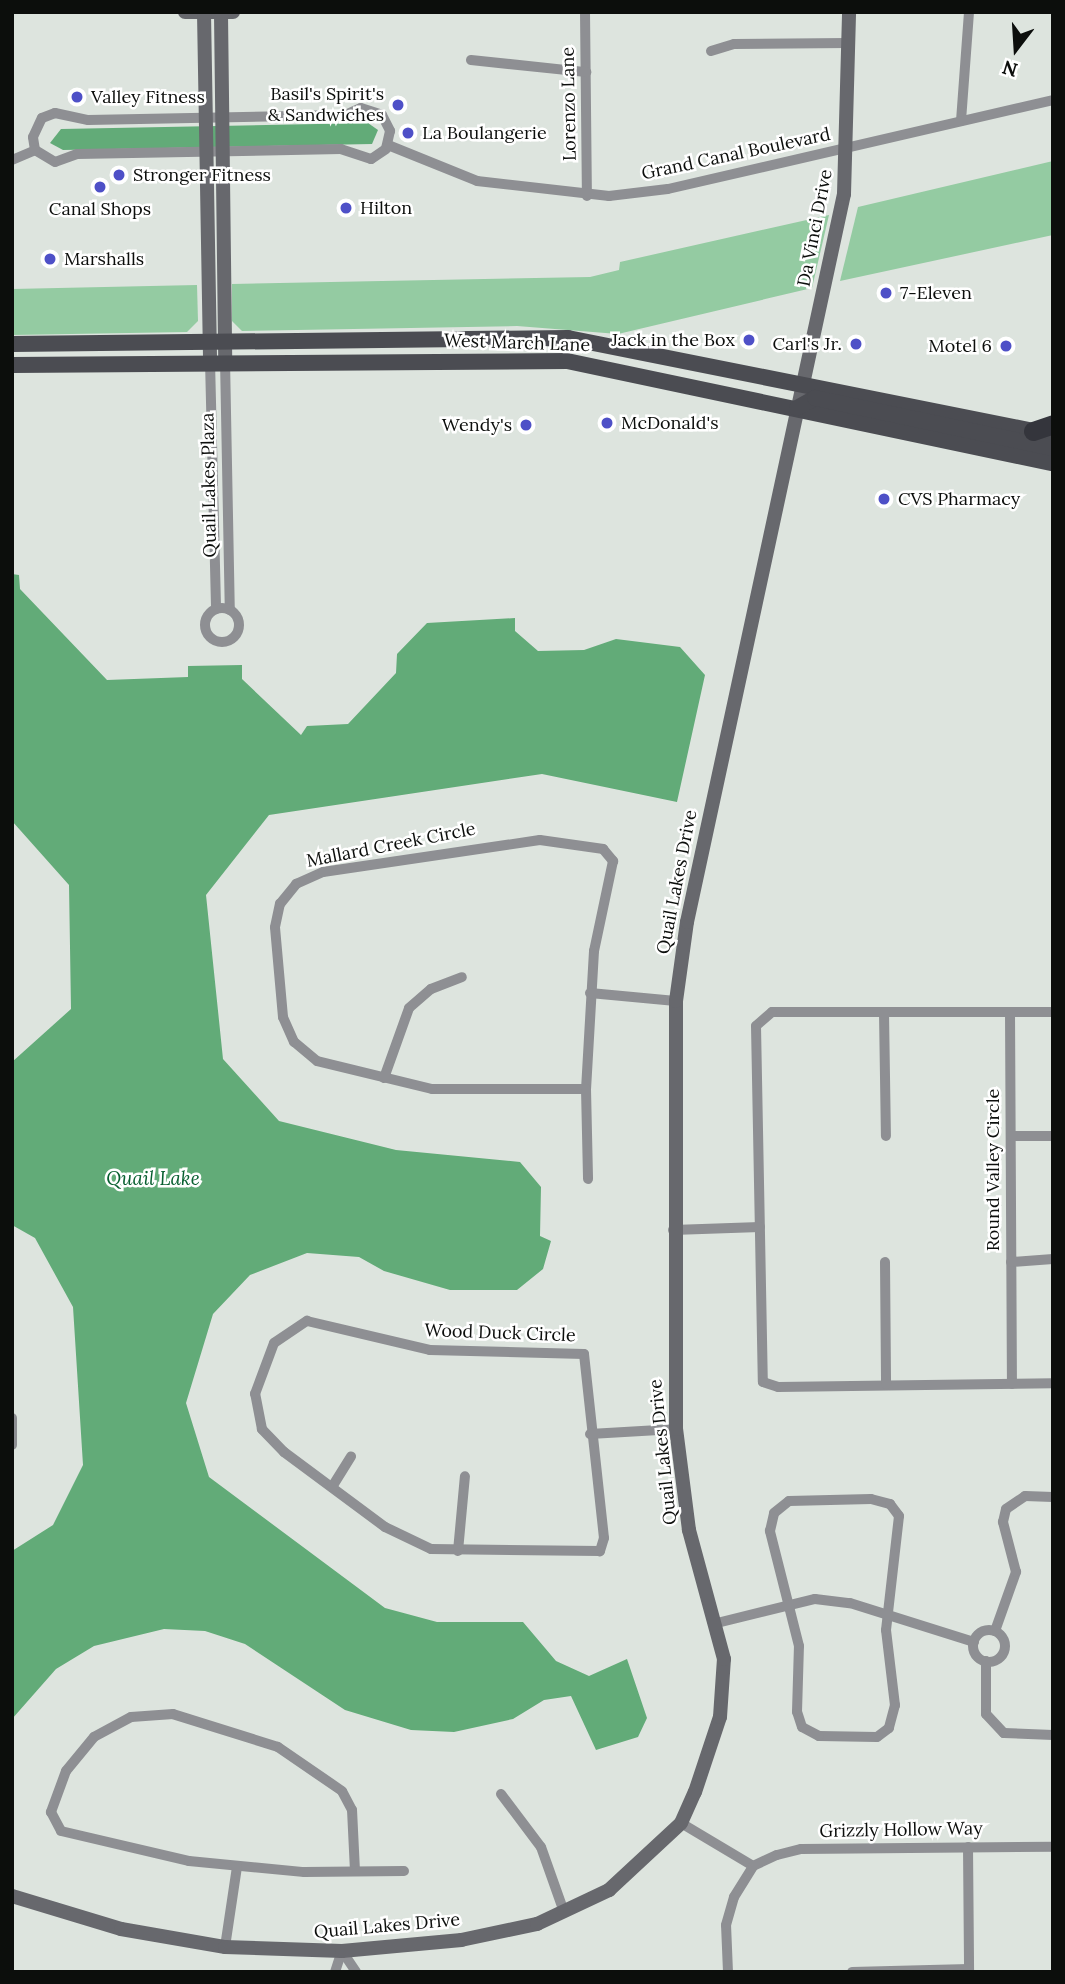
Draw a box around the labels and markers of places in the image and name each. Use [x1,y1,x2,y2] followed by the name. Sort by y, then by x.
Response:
[268,84,384,126] place label: Basil's Spirit's & Sandwiches
[91,86,205,108] place label: Valley Fitness
[69,89,85,105] marker: Valley Fitness
[390,97,406,113] marker: Basil's Spirit's & Sandwiches
[422,122,547,144] place label: La Boulangerie
[400,125,416,141] marker: La Boulangerie
[133,164,271,186] place label: Stronger Fitness
[111,167,127,183] marker: Stronger Fitness
[92,179,108,195] marker: Canal Shops
[360,197,412,219] place label: Hilton
[49,198,151,220] place label: Canal Shops
[338,200,354,216] marker: Hilton
[64,248,144,270] place label: Marshalls
[42,251,58,267] marker: Marshalls
[900,282,972,304] place label: 7-Eleven
[878,285,894,301] marker: 7-Eleven
[611,329,735,351] place label: Jack in the Box
[741,332,757,348] marker: Jack in the Box
[773,333,842,355] place label: Carl's Jr.
[928,335,992,357] place label: Motel 6
[848,336,864,352] marker: Carl's Jr.
[998,338,1014,354] marker: Motel 6
[621,412,719,434] place label: McDonald's
[442,414,512,436] place label: Wendy's
[599,415,615,431] marker: McDonald's
[518,417,534,433] marker: Wendy's
[898,488,1020,510] place label: CVS Pharmacy
[876,491,892,507] marker: CVS Pharmacy

